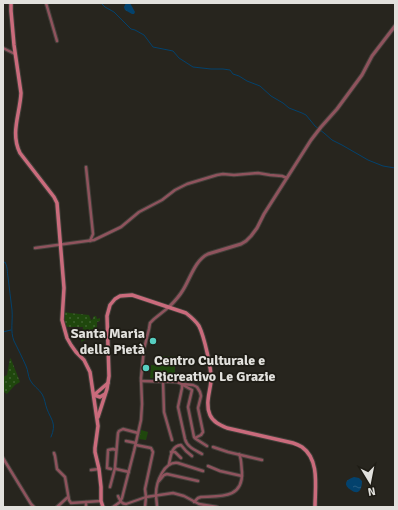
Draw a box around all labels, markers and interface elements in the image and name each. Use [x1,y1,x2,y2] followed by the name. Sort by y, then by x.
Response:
[71,325,145,358] place label: Santa Maria della Pietà
[148,336,158,346] marker: Santa Maria della Pietà
[154,352,276,385] place label: Centro Culturale e Ricreativo Le Grazie
[141,363,151,373] marker: Centro Culturale e Ricreativo Le Grazie
[350,462,390,502] north arrow
[367,484,377,498] text: N

